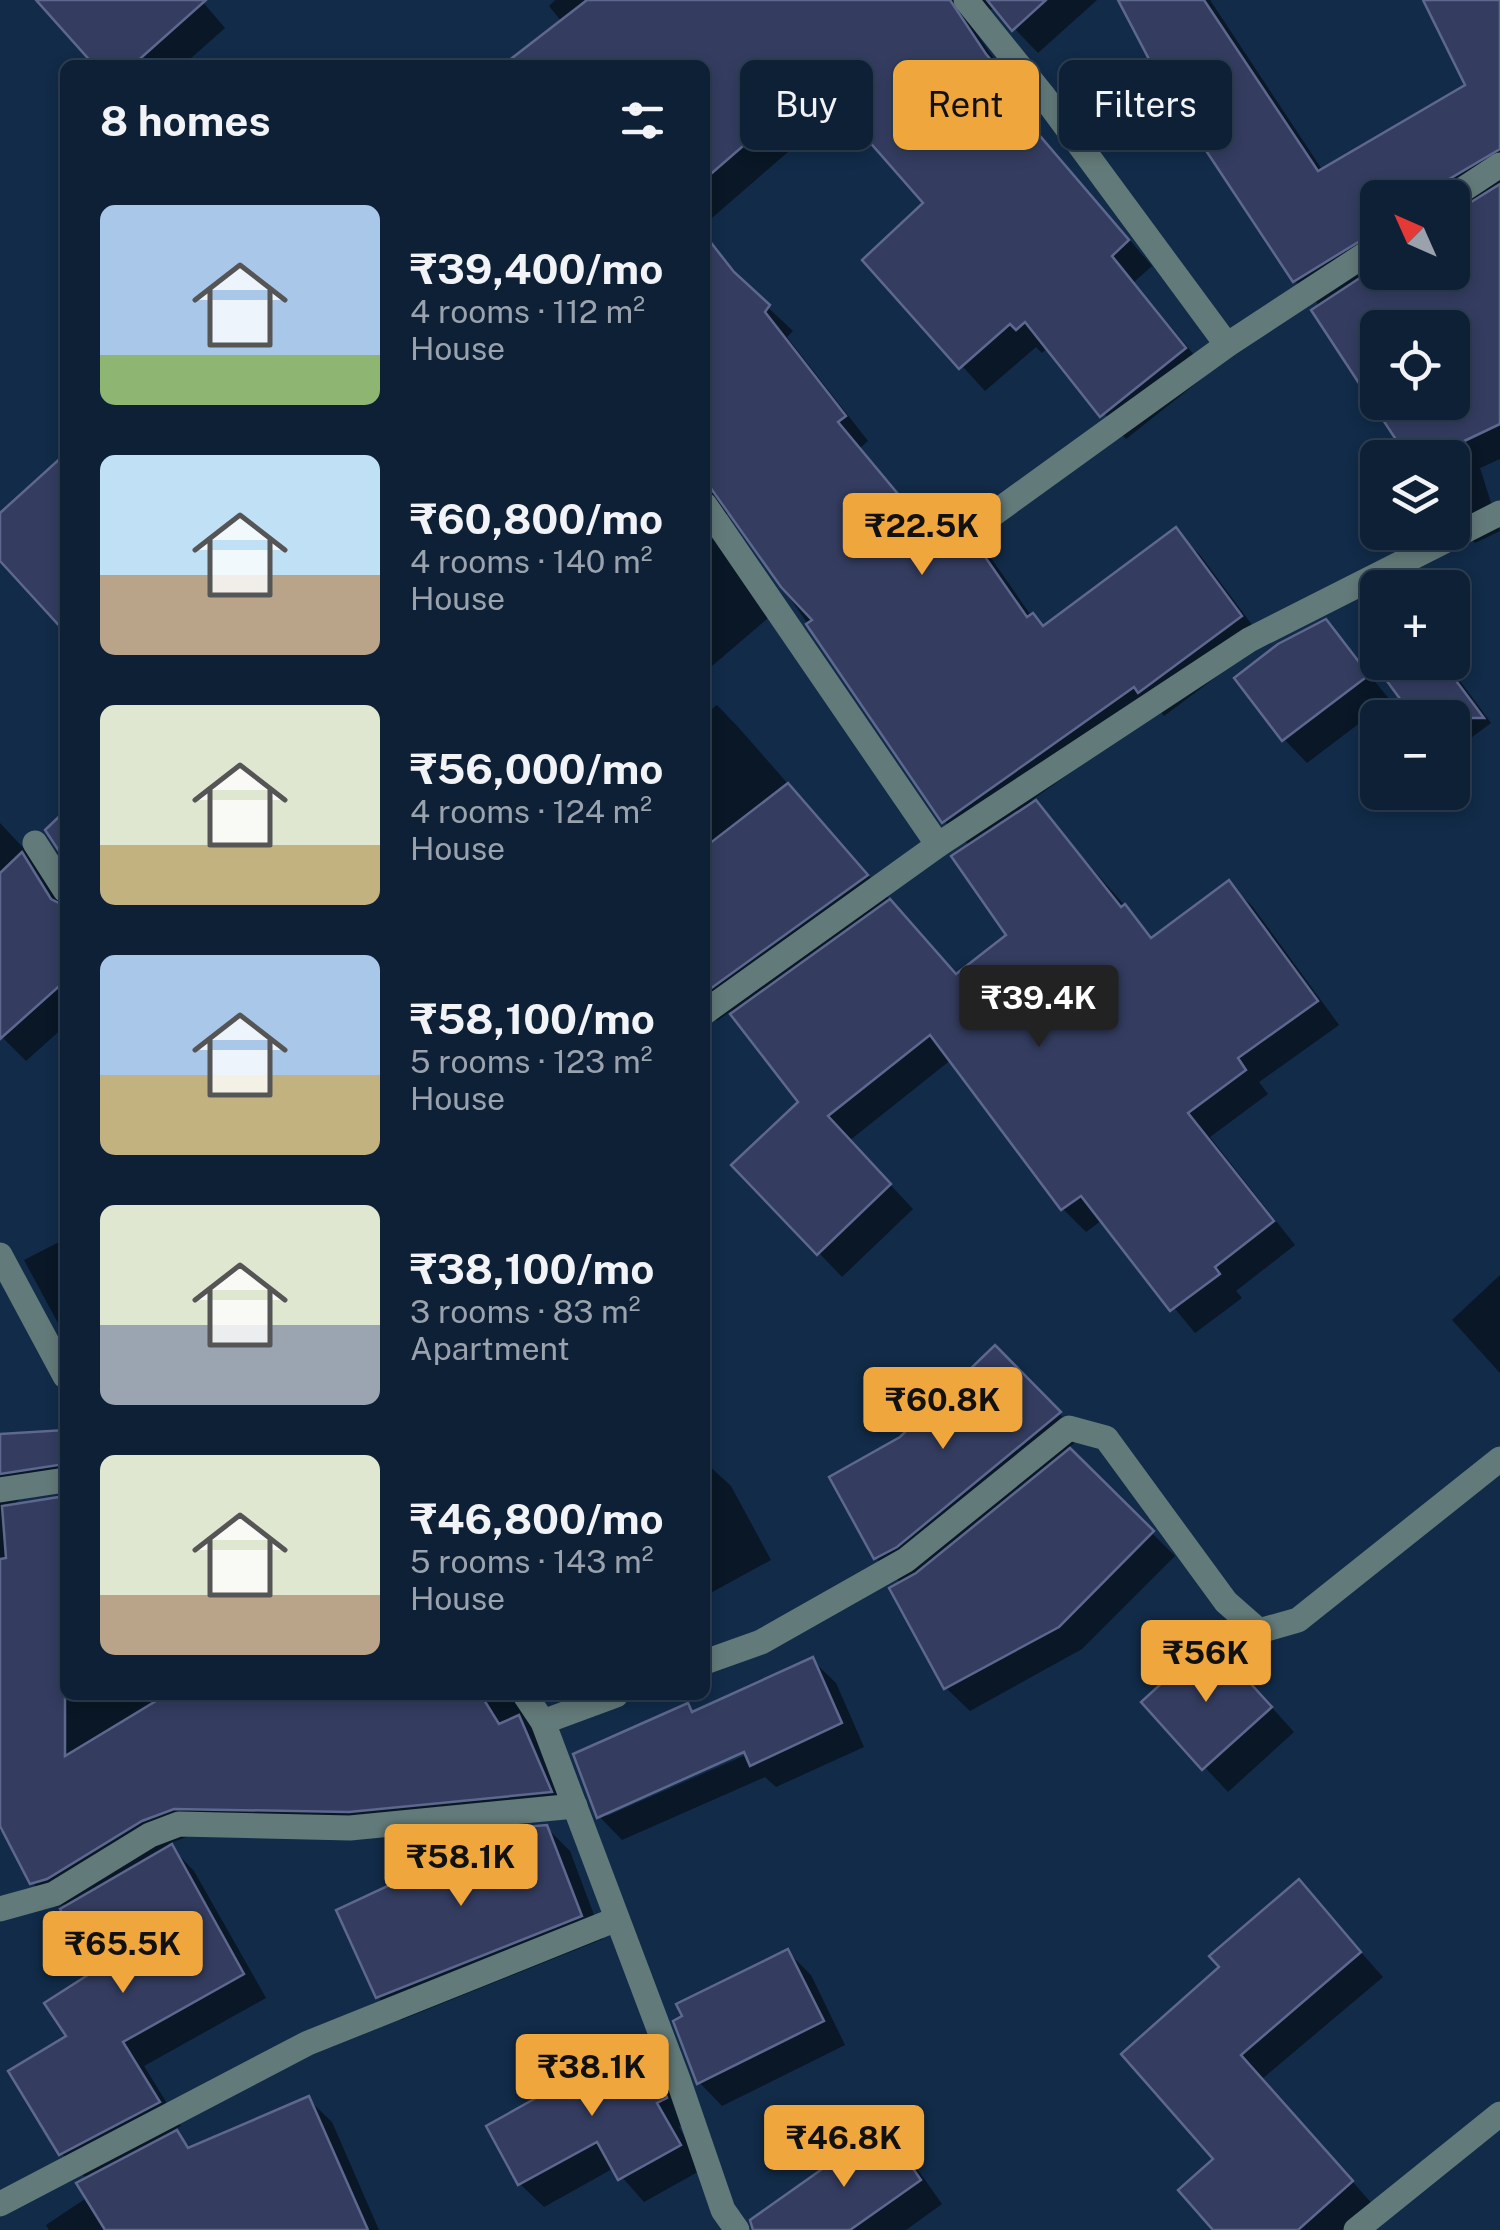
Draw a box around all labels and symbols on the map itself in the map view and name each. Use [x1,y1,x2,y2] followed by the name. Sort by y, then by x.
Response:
[1360,180,1470,290] north arrow
[841,493,1003,578] pin: ₹22.5K
[958,965,1120,1050] pin: ₹39.4K
[862,1367,1024,1452] pin: ₹60.8K
[1147,1620,1265,1705] pin: ₹56K
[380,1824,542,1909] pin: ₹58.1K
[42,1911,204,1996] pin: ₹65.5K
[511,2034,673,2119] pin: ₹38.1K
[763,2105,925,2190] pin: ₹46.8K

